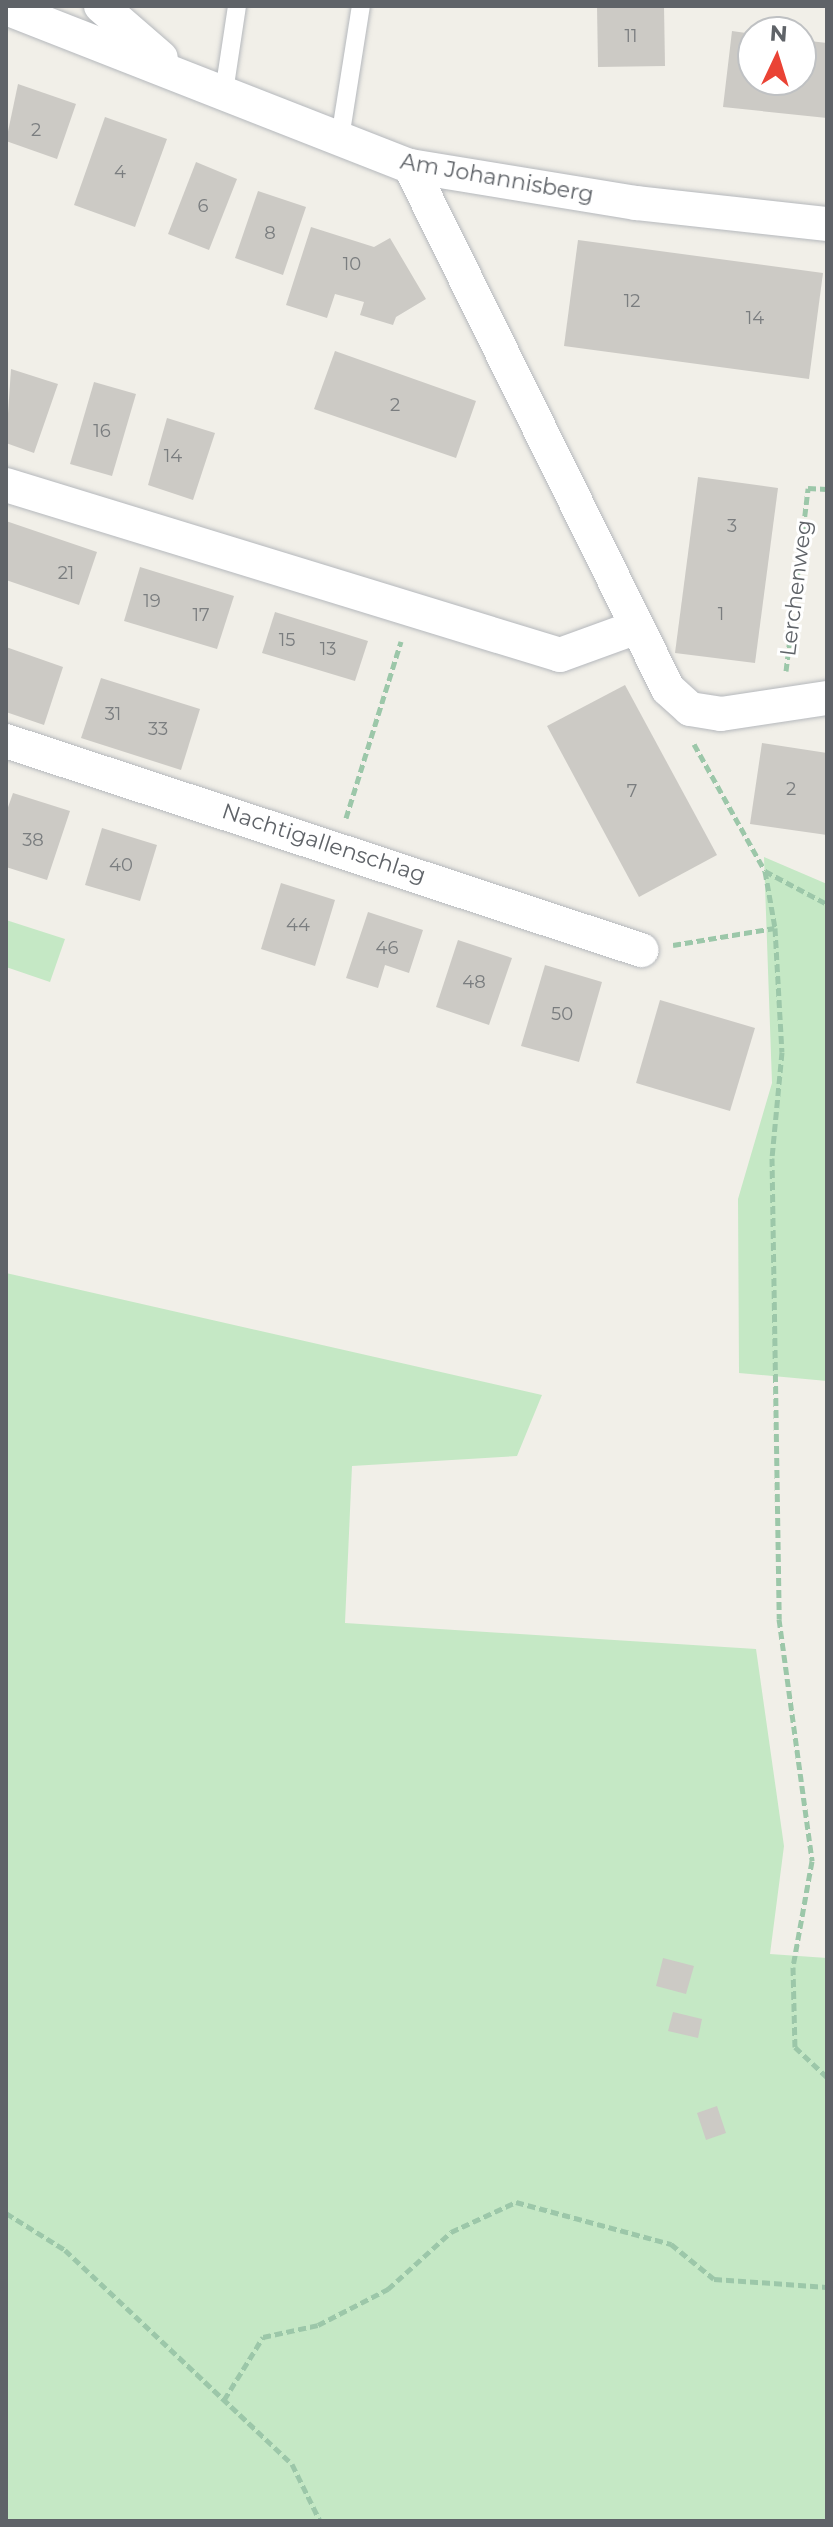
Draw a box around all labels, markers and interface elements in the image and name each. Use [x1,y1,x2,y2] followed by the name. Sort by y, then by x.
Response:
[737,16,817,96] north arrow
[769,19,788,48] text: N
[625,25,637,47] house number: 11
[31,119,41,141] house number: 2
[398,148,596,208] street label: Am Johannisberg
[114,161,126,183] house number: 4
[198,195,208,217] house number: 6
[264,222,276,244] house number: 8
[343,253,361,275] house number: 10
[624,290,640,312] house number: 12
[746,307,764,329] house number: 14
[390,394,400,416] house number: 2
[93,420,111,442] house number: 16
[164,445,182,467] house number: 14
[727,515,737,537] house number: 3
[775,518,817,658] street label: Lerchenweg
[58,562,74,584] house number: 21
[143,590,161,612] house number: 19
[718,603,724,625] house number: 1
[192,604,210,626] house number: 17
[279,629,295,651] house number: 15
[320,638,336,660] house number: 13
[105,703,121,725] house number: 31
[148,718,168,740] house number: 33
[786,778,796,800] house number: 2
[627,780,637,802] house number: 7
[219,798,429,888] street label: Nachtigallenschlag
[22,829,44,851] house number: 38
[109,854,133,876] house number: 40
[286,914,310,936] house number: 44
[376,937,398,959] house number: 46
[462,971,486,993] house number: 48
[551,1003,573,1025] house number: 50

